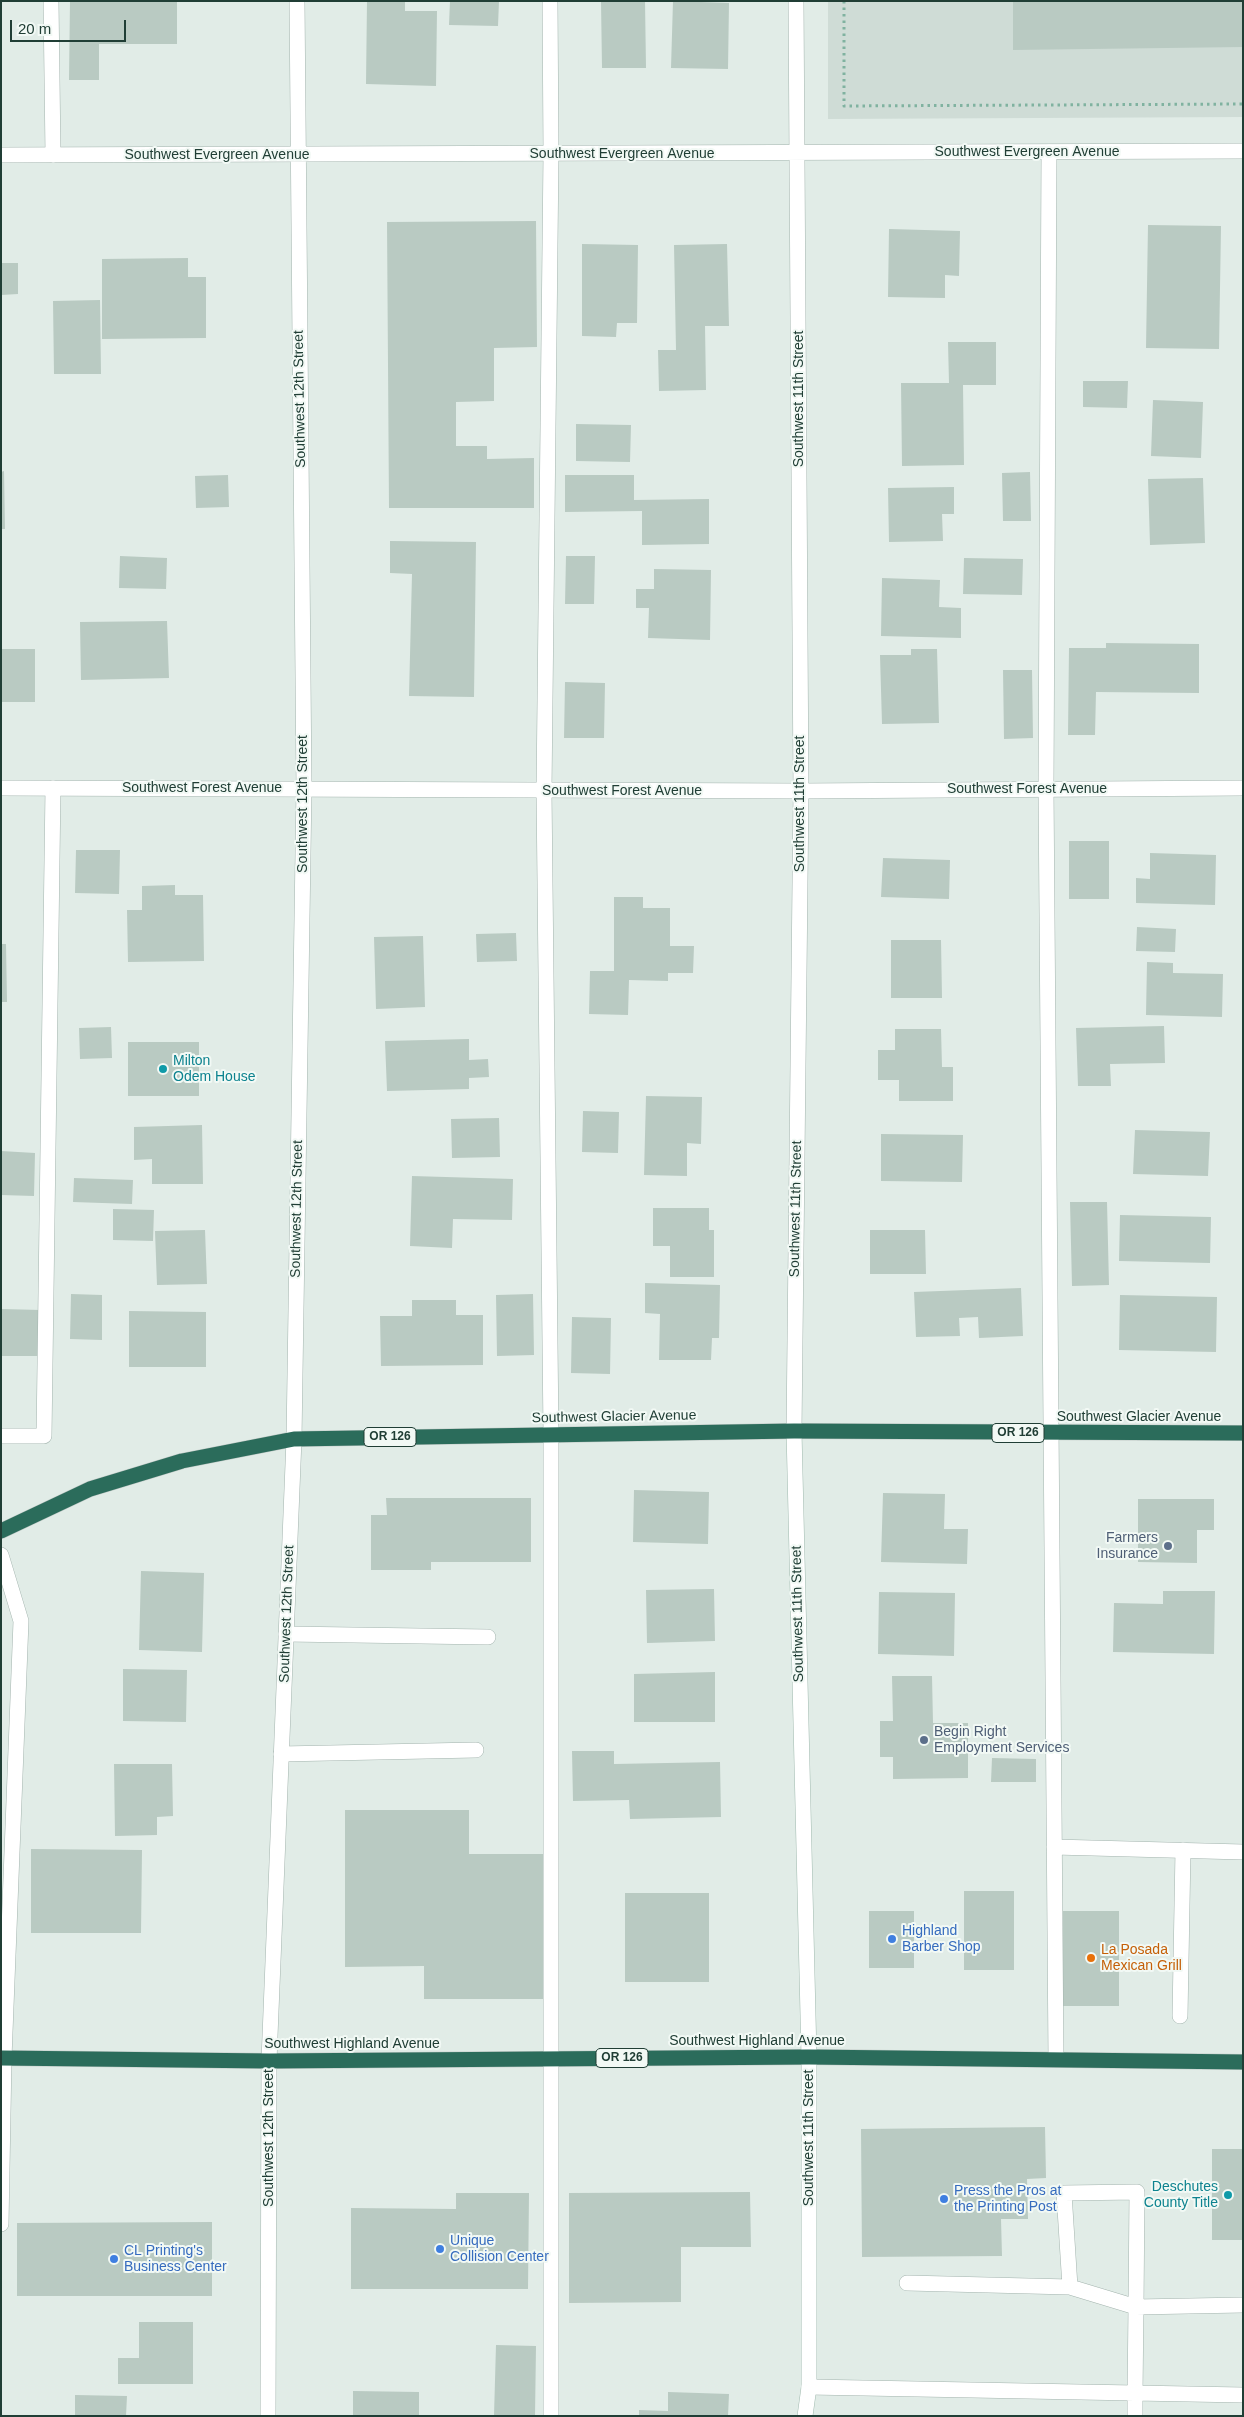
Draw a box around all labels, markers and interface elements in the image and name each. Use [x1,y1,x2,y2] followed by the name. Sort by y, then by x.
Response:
[12,10,129,42] scale bar
[18,20,51,37] text: 20 m
[935,144,1119,160] street label: Southwest Evergreen Avenue
[530,146,714,162] street label: Southwest Evergreen Avenue
[125,147,309,163] street label: Southwest Evergreen Avenue
[290,330,310,468] street label: Southwest 12th Street
[791,331,807,467] street label: Southwest 11th Street
[295,735,311,873] street label: Southwest 12th Street
[792,736,808,872] street label: Southwest 11th Street
[122,780,282,796] street label: Southwest Forest Avenue
[947,781,1107,797] street label: Southwest Forest Avenue
[542,783,702,799] street label: Southwest Forest Avenue
[173,1053,255,1086] place label: Milton Odem House
[157,1063,169,1075] marker: Milton Odem House
[287,1140,307,1278] street label: Southwest 12th Street
[786,1141,806,1277] street label: Southwest 11th Street
[532,1407,696,1427] street label: Southwest Glacier Avenue
[1057,1409,1221,1425] street label: Southwest Glacier Avenue
[992,1424,1044,1442] road number: OR 126
[364,1428,416,1446] road number: OR 126
[1097,1530,1158,1562] place label: Farmers Insurance
[1162,1540,1174,1552] marker: Farmers Insurance
[276,1545,298,1683] street label: Southwest 12th Street
[788,1546,808,1682] street label: Southwest 11th Street
[934,1724,1069,1756] place label: Begin Right Employment Services
[918,1734,930,1746] marker: Begin Right Employment Services
[902,1923,981,1955] place label: Highland Barber Shop
[886,1933,898,1945] marker: Highland Barber Shop
[1101,1942,1182,1974] place label: La Posada Mexican Grill
[1085,1952,1097,1964] marker: La Posada Mexican Grill
[669,2033,845,2049] street label: Southwest Highland Avenue
[264,2036,440,2052] street label: Southwest Highland Avenue
[596,2048,648,2068] road number: OR 126
[261,2069,277,2207] street label: Southwest 12th Street
[801,2070,817,2206] street label: Southwest 11th Street
[1144,2179,1218,2212] place label: Deschutes County Title
[954,2183,1061,2216] place label: Press the Pros at the Printing Post
[1222,2189,1234,2201] marker: Deschutes County Title
[938,2193,950,2205] marker: Press the Pros at the Printing Post
[450,2233,549,2266] place label: Unique Collision Center
[124,2243,227,2276] place label: CL Printing's Business Center
[434,2243,446,2255] marker: Unique Collision Center
[108,2253,120,2265] marker: CL Printing's Business Center

